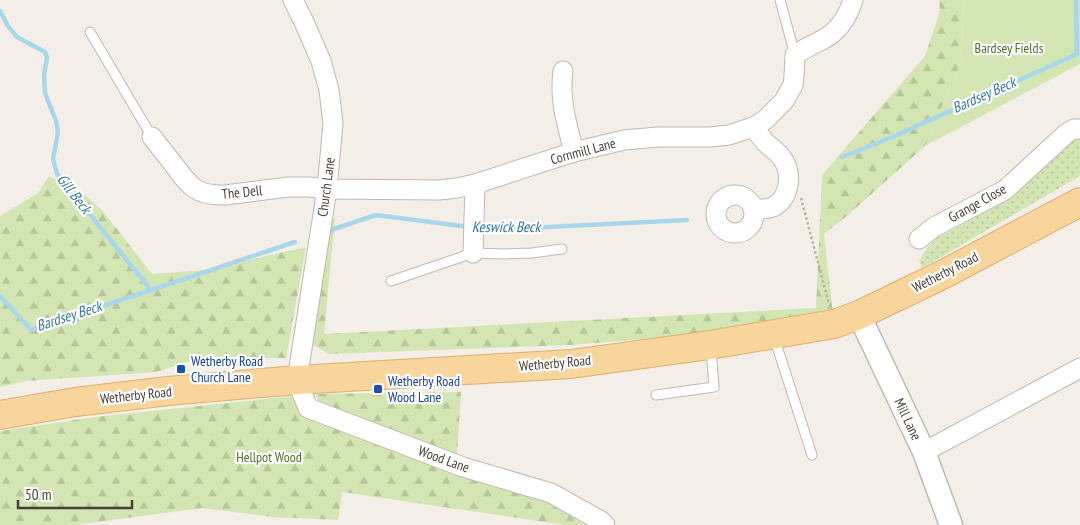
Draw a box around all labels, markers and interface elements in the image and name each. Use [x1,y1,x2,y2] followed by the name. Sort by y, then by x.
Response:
[975,39,1044,57] park label: Bardsey Fields
[949,71,1020,117] water label: Bardsey Beck
[548,134,618,168] street label: Cornmill Lane
[313,156,339,218] street label: Church Lane
[53,170,97,219] water label: Gill Beck
[945,180,1009,226] street label: Grange Close
[221,181,264,203] street label: The Dell
[472,217,542,236] water label: Keswick Beck
[909,248,981,296] street label: Wetherby Road
[34,295,106,335] water label: Bardsey Beck
[518,351,592,375] street label: Wetherby Road
[191,352,263,386] place label: Wetherby Road Church Lane
[175,363,187,375] marker: Wetherby Road Church Lane
[388,372,460,406] place label: Wetherby Road Wood Lane
[99,382,173,408] street label: Wetherby Road
[372,383,384,395] marker: Wetherby Road Wood Lane
[890,395,926,443] street label: Mill Lane
[416,441,472,477] street label: Wood Lane
[236,448,302,466] park label: Hellpot Wood
[18,478,131,510] scale bar
[25,485,51,504] text: 50 m

